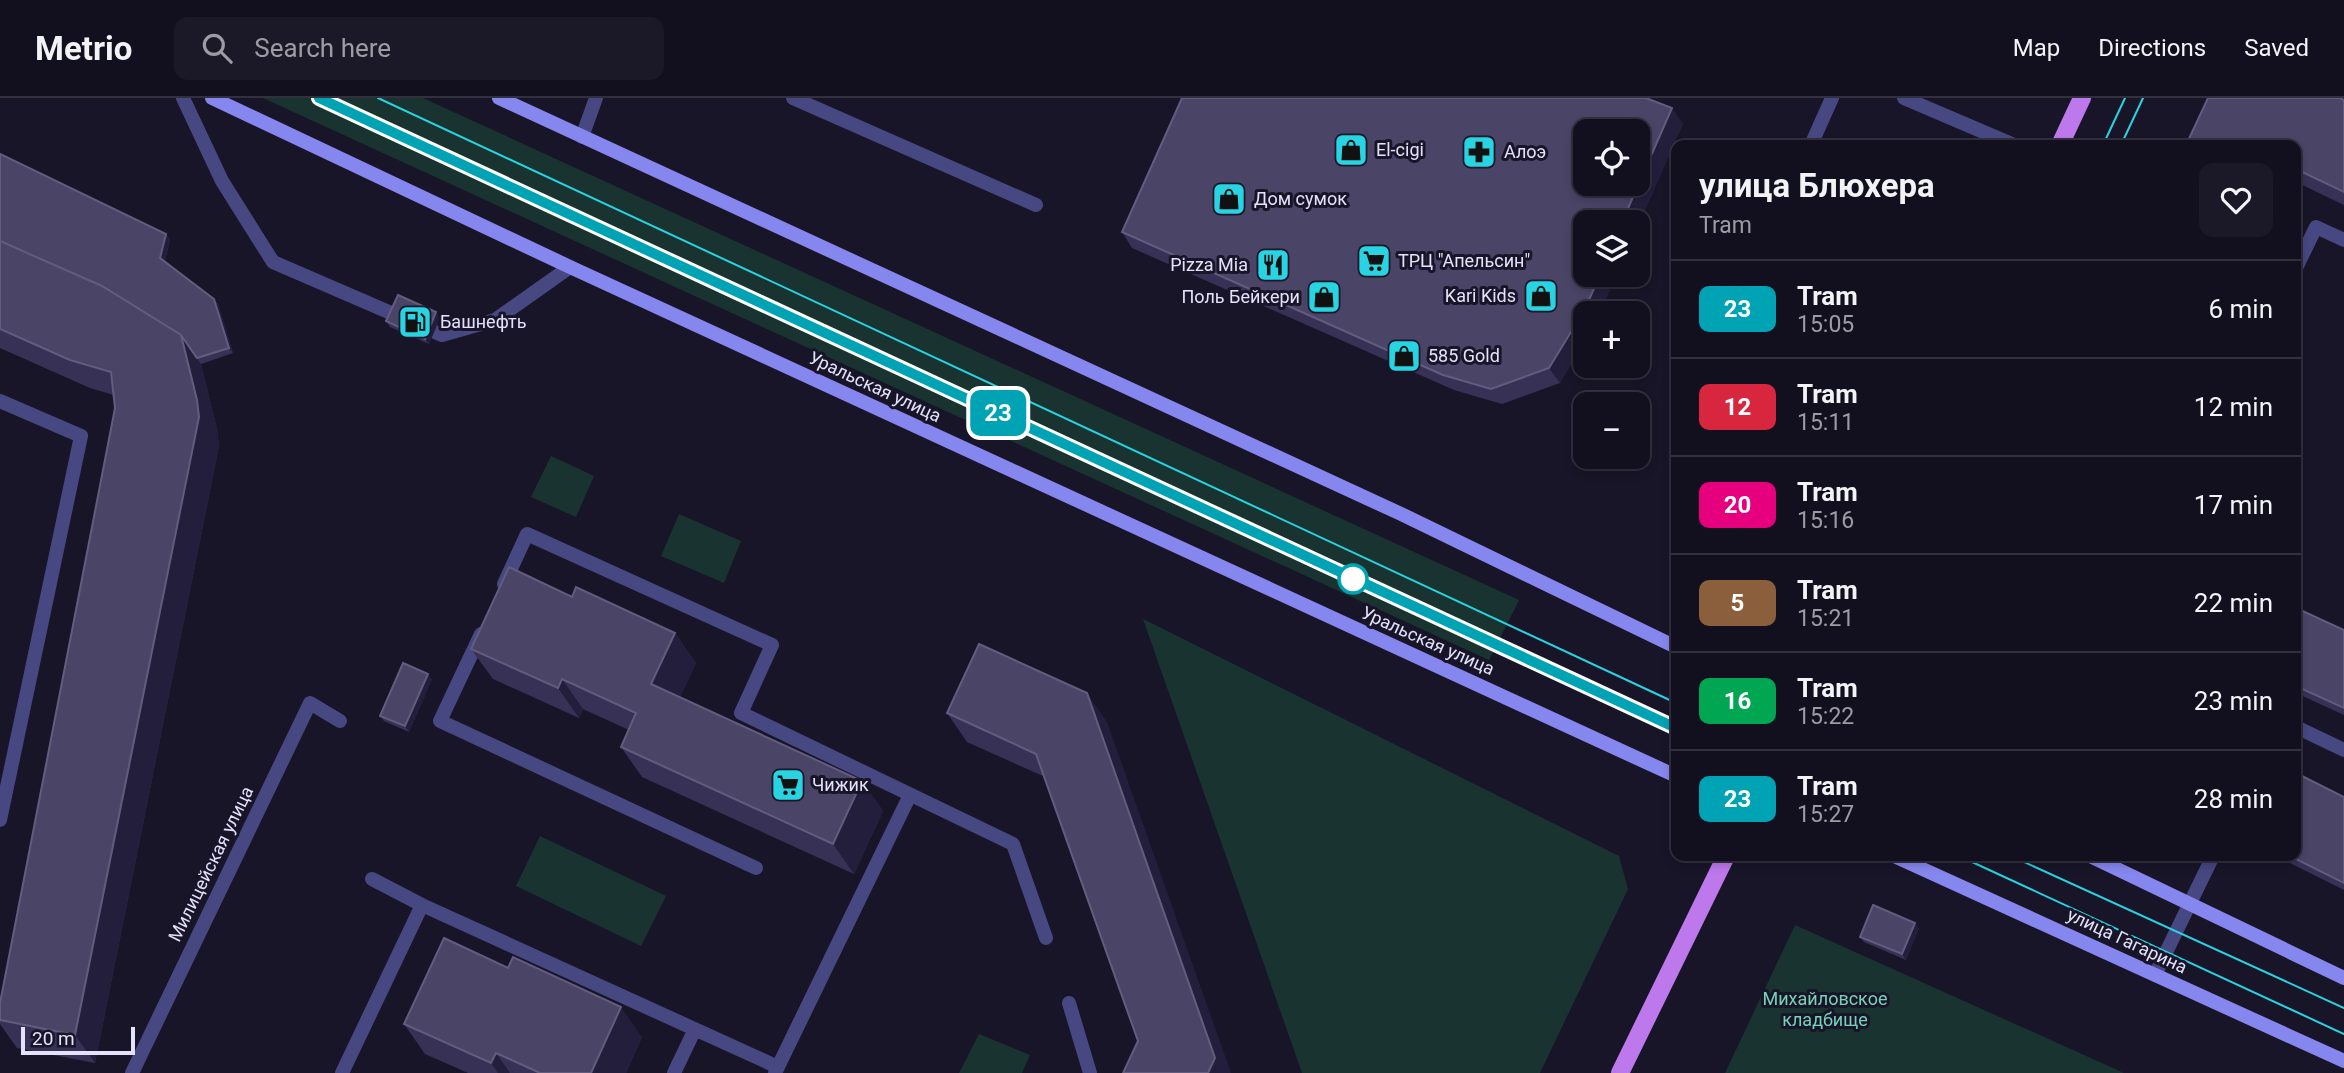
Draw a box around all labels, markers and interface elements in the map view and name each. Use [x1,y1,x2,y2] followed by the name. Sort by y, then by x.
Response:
[174,17,664,80] search box
[35,29,132,68] text: Metrio
[198,29,236,67] icon: search
[254,33,391,63] text: Search here
[2013,34,2060,62] text: Map
[2098,34,2206,62] text: Directions
[2244,34,2309,62] text: Saved
[1573,119,1650,469] map controls
[1573,119,1650,196] button: locate
[1332,131,1370,169] shop icon: El-cigi
[1460,133,1498,171] pharmacy icon: Алоэ
[1376,139,1424,160] place label: El-cigi
[1504,141,1546,162] place label: Алоэ
[2199,163,2273,237] button: heart
[1699,166,1935,205] text: улица Блюхера
[1210,180,1248,218] shop icon: Дом сумок
[1254,188,1347,209] place label: Дом сумок
[1573,210,1650,287] button: layers
[1699,212,1752,239] text: Tram
[1355,242,1393,280] supermarket icon: ТРЦ "Апельсин"
[1254,246,1292,284] restaurant icon: Pizza Mia
[1398,250,1530,271] place label: ТРЦ "Апельсин"
[1170,254,1248,275] place label: Pizza Mia
[1522,277,1560,315] shop icon: Kari Kids
[1305,278,1343,316] shop icon: Поль Бейкери
[1797,281,1858,311] text: Tram
[1445,285,1516,306] place label: Kari Kids
[1181,286,1300,307] place label: Поль Бейкери
[2208,294,2273,324] text: 6 min
[1724,295,1751,323] text: 23
[1573,301,1650,378] button: +
[396,303,434,341] fuel station icon: Башнефть
[440,311,526,332] place label: Башнефть
[1797,311,1854,338] text: 15:05
[1385,337,1423,375] shop icon: 585 Gold
[1428,345,1500,366] place label: 585 Gold
[806,347,945,426] street label: Уральская улица
[1797,379,1858,409] text: Tram
[967,390,1030,436] line badge: 23
[1573,392,1650,469] button: −
[2194,392,2273,422] text: 12 min
[1724,393,1751,421] text: 12
[984,399,1012,427] text: 23
[1797,409,1854,436] text: 15:11
[1797,477,1858,507] text: Tram
[2194,490,2273,520] text: 17 min
[1724,491,1751,519] text: 20
[1797,507,1854,534] text: 15:16
[1338,564,1368,594] unlabelled marker
[1797,575,1858,605] text: Tram
[2194,588,2273,618] text: 22 min
[1731,589,1744,617] text: 5
[1359,602,1498,679] street label: Уральская улица
[1797,605,1854,632] text: 15:21
[1797,673,1858,703] text: Tram
[2194,686,2273,716] text: 23 min
[1724,687,1751,715] text: 16
[1797,703,1854,730] text: 15:22
[769,766,807,804] supermarket icon: Чижик
[1797,771,1858,801] text: Tram
[812,774,869,795] place label: Чижик
[164,783,257,945] street label: Милицейская улица
[2194,784,2273,814] text: 28 min
[1724,785,1751,813] text: 23
[1797,801,1854,828] text: 15:27
[2064,904,2190,978] street label: улица Гагарина
[1763,988,1887,1030] park label: Михайловское кладбище
[21,1024,135,1056] scale bar
[32,1027,75,1050] text: 20 m

